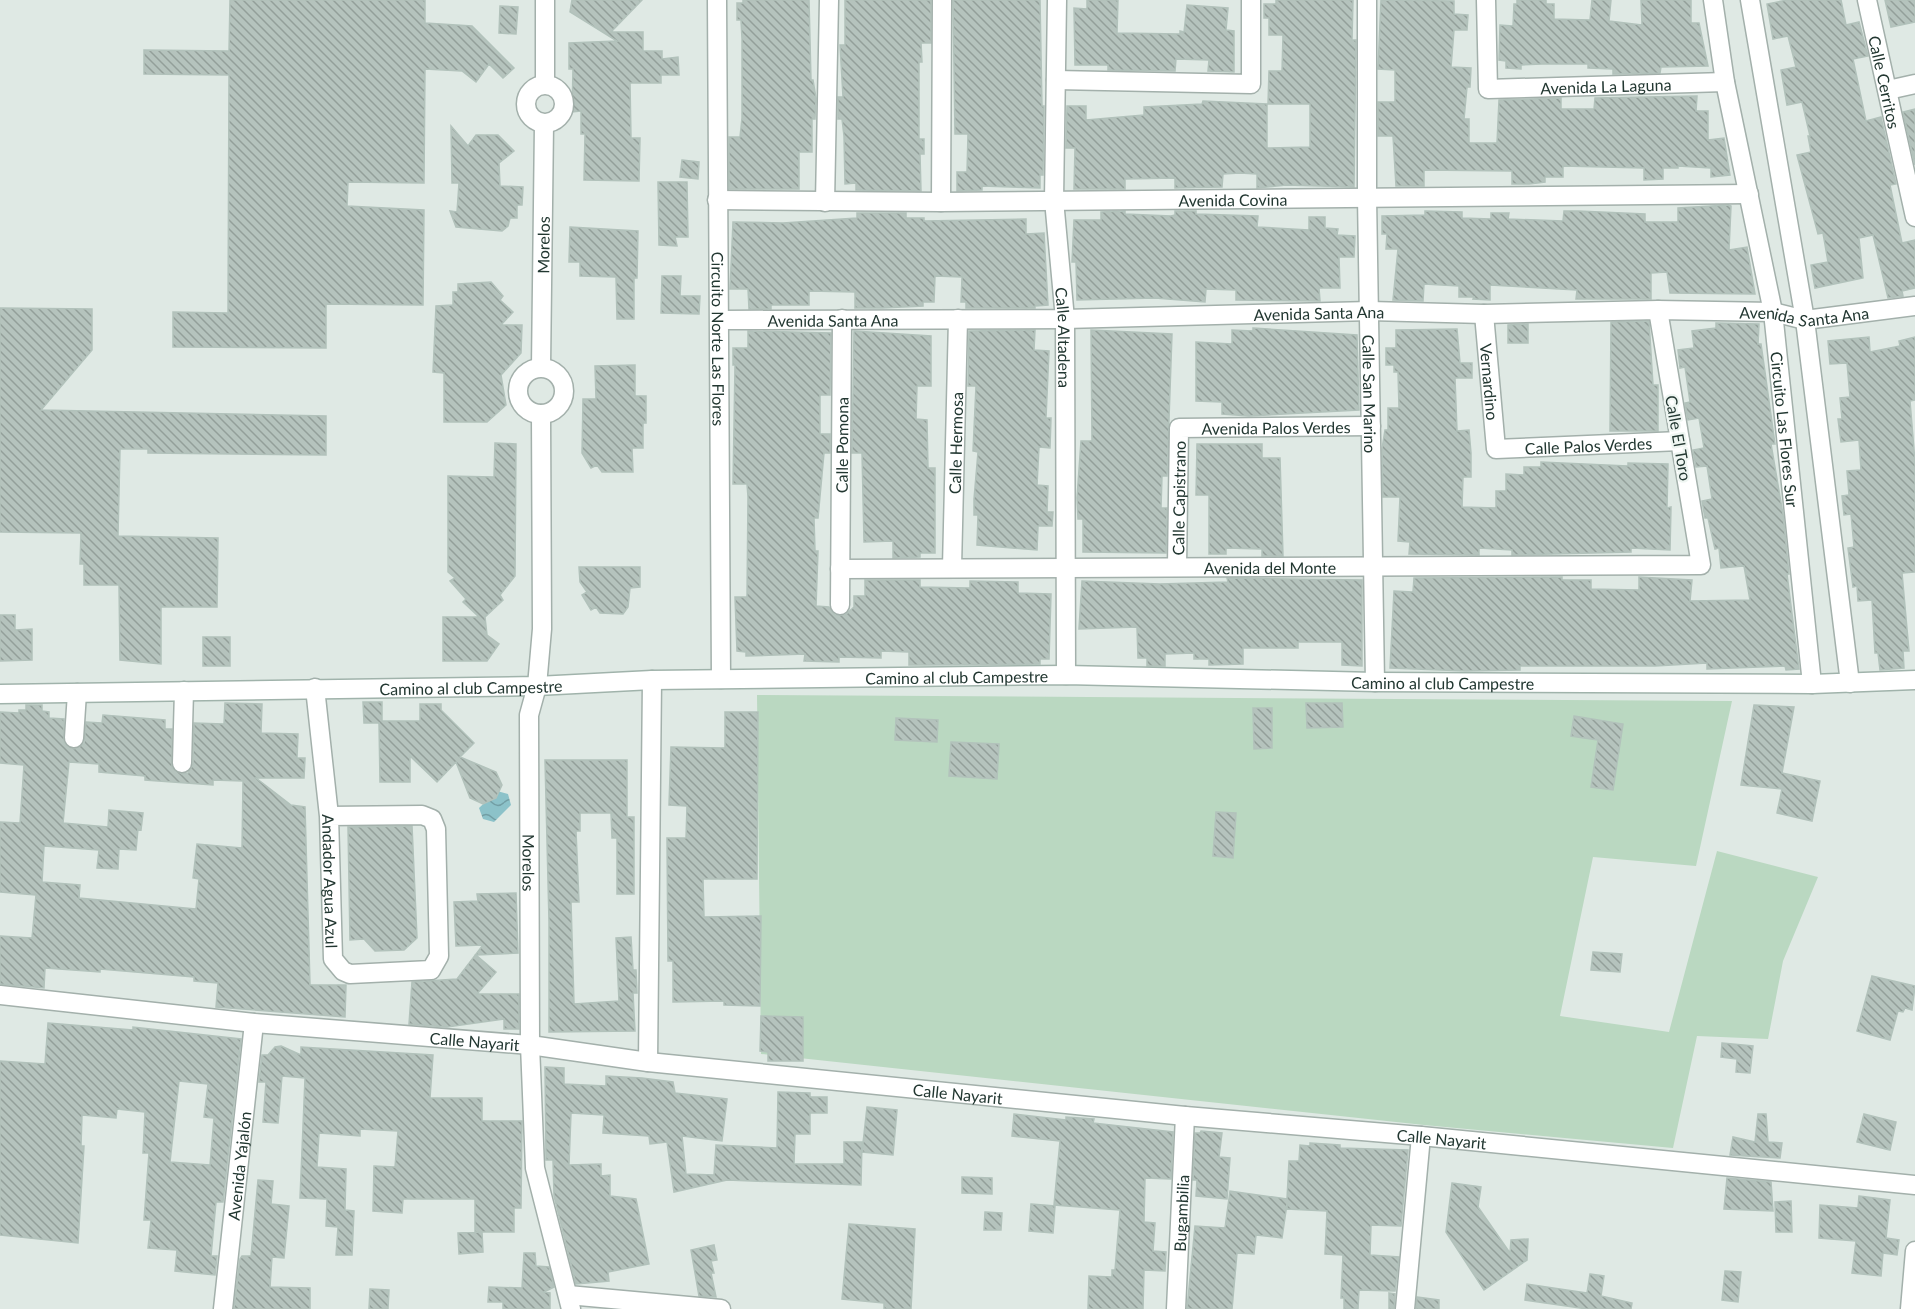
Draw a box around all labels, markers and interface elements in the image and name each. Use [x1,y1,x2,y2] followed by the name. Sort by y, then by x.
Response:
[1866,34,1905,131] street label: Calle Cerritos
[1540,74,1672,97] street label: Avenida La Laguna
[1178,189,1288,209] street label: Avenida Covina
[533,216,552,274] street label: Morelos
[709,252,729,426] street label: Circuito Norte Las Flores
[1053,286,1075,388] street label: Calle Altadena
[1253,301,1385,324] street label: Avenida Santa Ana
[1739,302,1870,330] street label: Avenida Santa Ana
[768,310,898,329] street label: Avenida Santa Ana
[1360,335,1381,453] street label: Calle San Marino
[1477,342,1503,421] street label: Vernardino
[1768,351,1803,509] street label: Circuito Las Flores Sur
[944,392,966,494] street label: Calle Hermosa
[1662,394,1696,482] street label: Calle El Toro
[831,397,851,493] street label: Calle Pomona
[1201,417,1351,437] street label: Avenida Palos Verdes
[1524,433,1652,457] street label: Calle Palos Verdes
[1168,441,1188,555] street label: Calle Capistrano
[1204,557,1336,577] street label: Avenida del Monte
[865,666,1048,687] street label: Camino al club Campestre
[1351,672,1534,692] street label: Camino al club Campestre
[379,675,563,698] street label: Camino al club Campestre
[319,814,342,949] street label: Andador Agua Azul
[520,834,539,892] street label: Morelos
[429,1028,521,1054] street label: Calle Nayarit
[912,1079,1004,1107] street label: Calle Nayarit
[223,1110,254,1221] street label: Avenida Yajalón
[1396,1124,1488,1152] street label: Calle Nayarit
[1169,1174,1192,1252] street label: Bugambilia

